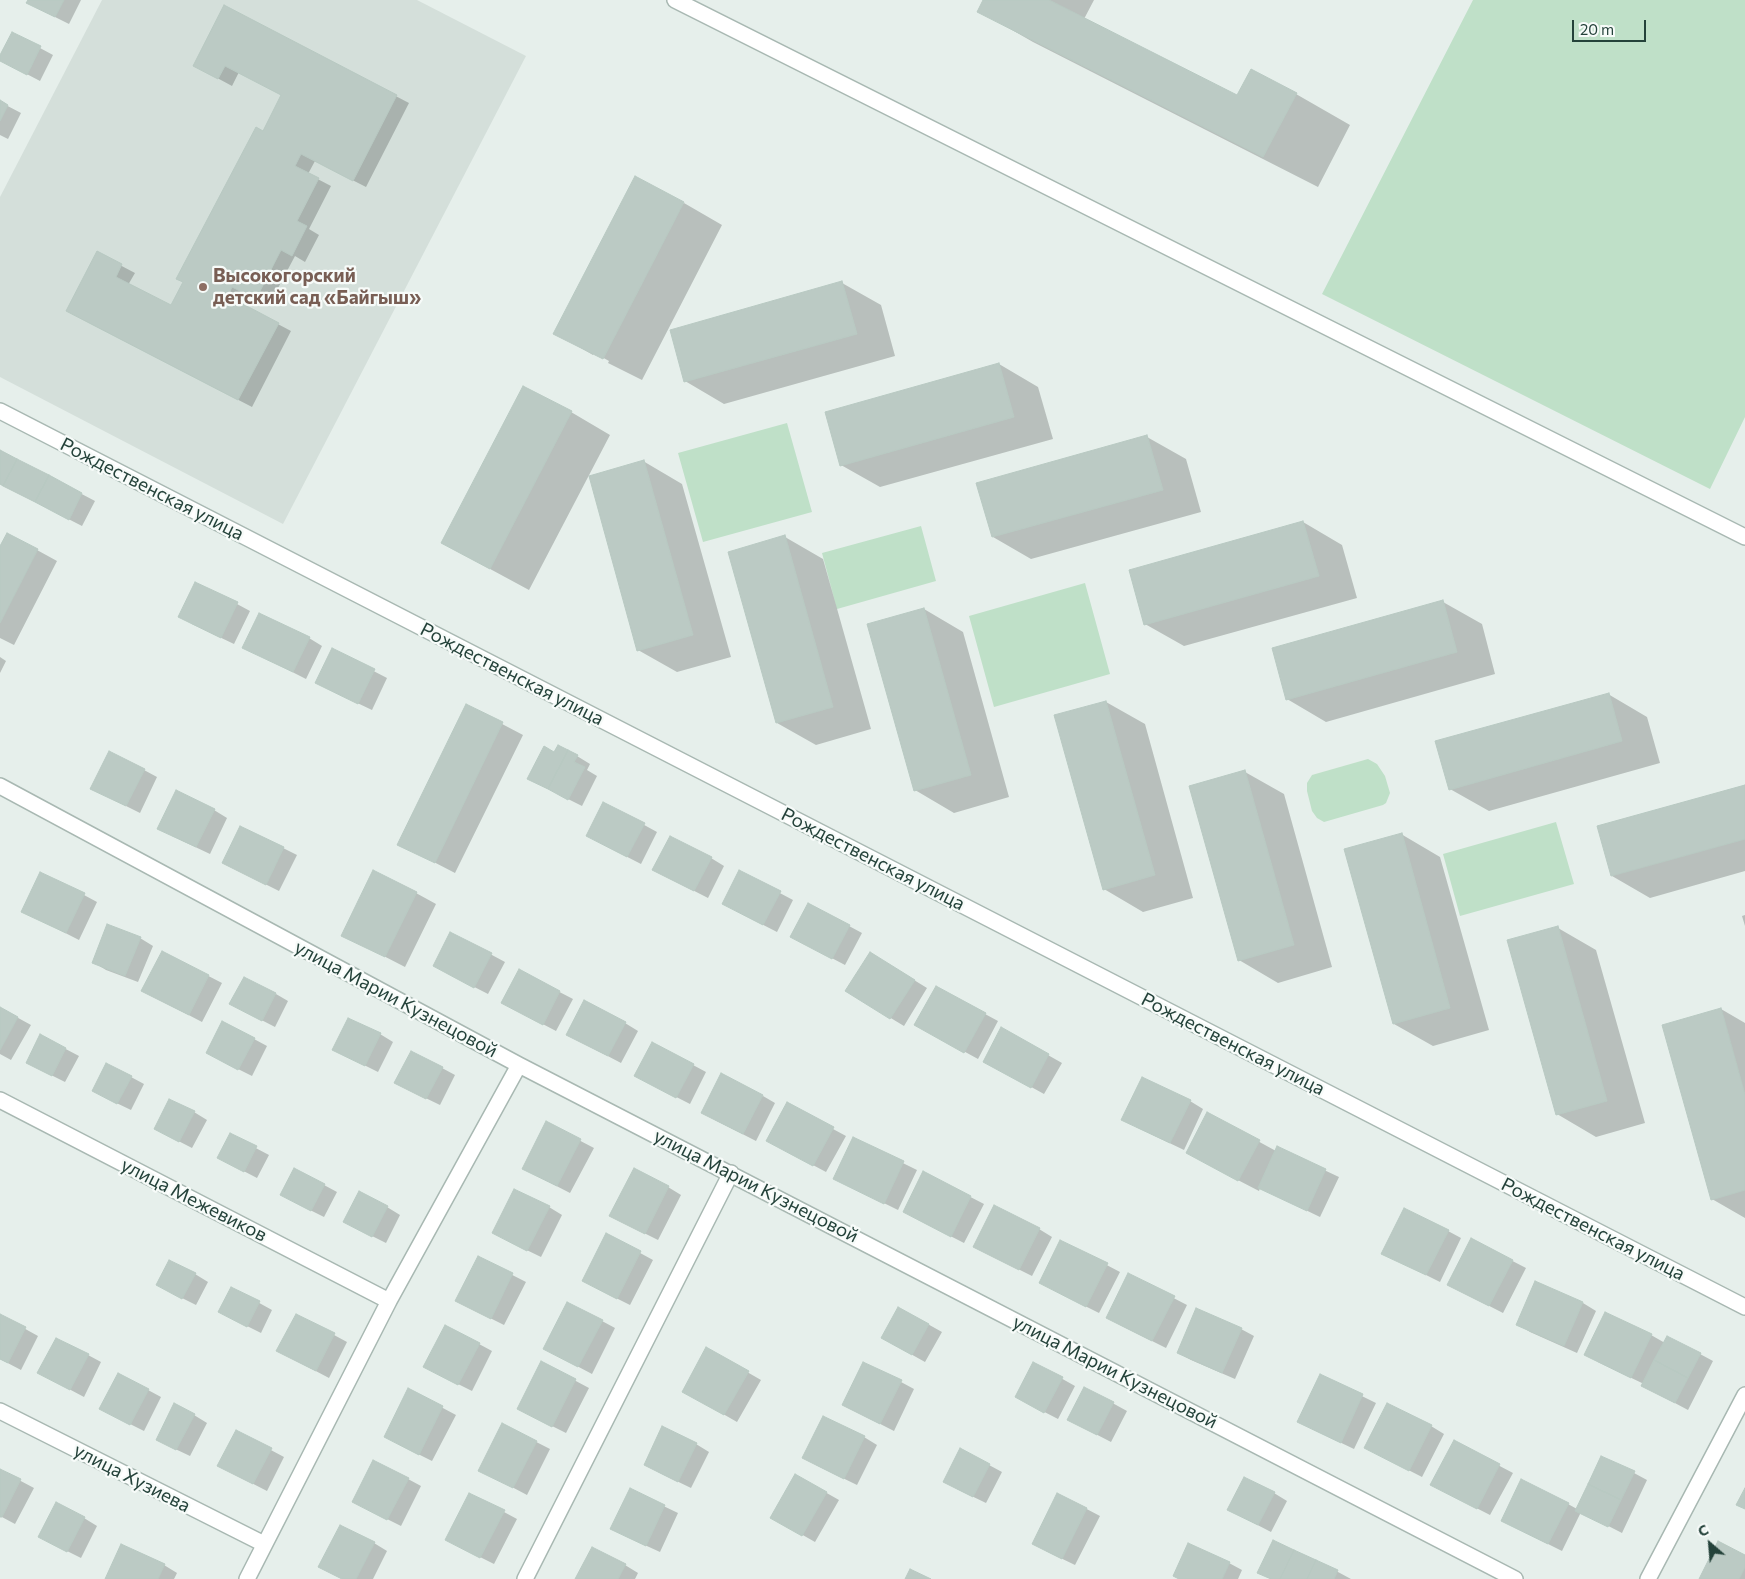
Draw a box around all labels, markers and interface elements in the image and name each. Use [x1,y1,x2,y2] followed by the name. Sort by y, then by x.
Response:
[1575,10,1649,42] scale bar
[1580,20,1614,38] text: 20 m
[213,265,421,309] place label: Высокогорский детский сад «Байгыш»
[197,281,209,293] marker: Высокогорский детский сад «Байгыш»
[56,433,248,545] street label: Рождественская улица
[416,618,608,730] street label: Рождественская улица
[777,803,969,915] street label: Рождественская улица
[291,936,501,1062] street label: улица Марии Кузнецовой
[1137,988,1329,1100] street label: Рождественская улица
[650,1124,862,1248] street label: улица Марии Кузнецовой
[117,1153,271,1247] street label: улица Межевиков
[1497,1173,1689,1285] street label: Рождественская улица
[1009,1310,1221,1434] street label: улица Марии Кузнецовой
[70,1439,194,1517] street label: улица Хузиева
[1685,1519,1735,1569] north arrow
[1695,1520,1711,1540] text: С

